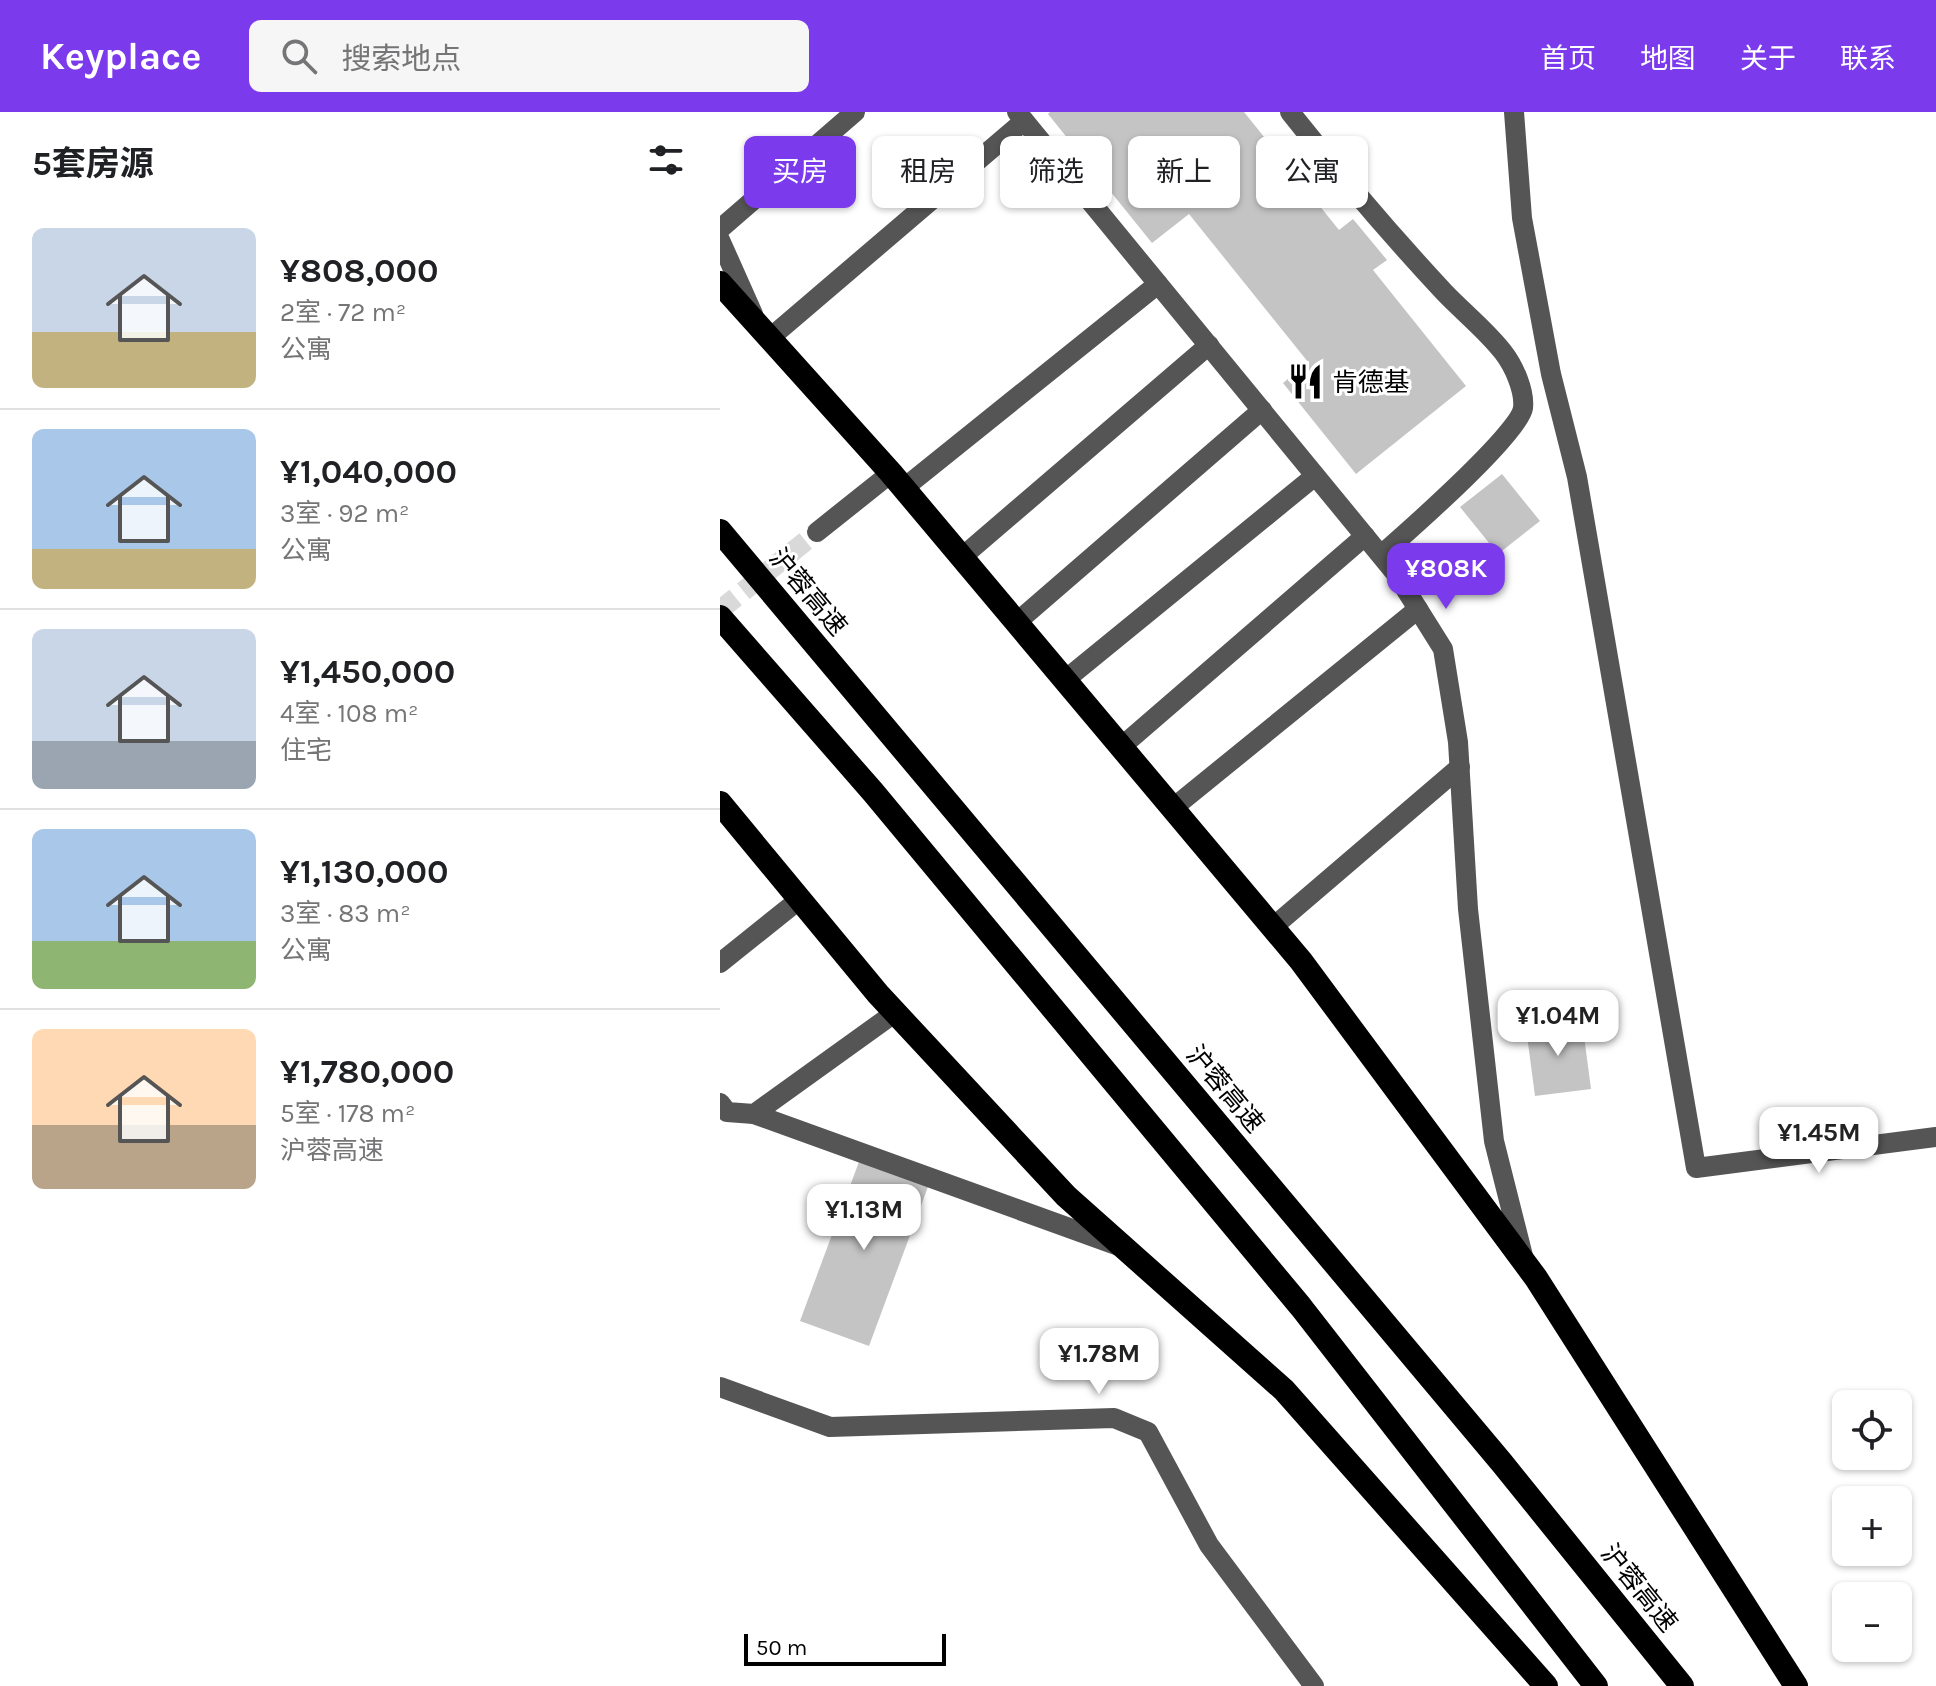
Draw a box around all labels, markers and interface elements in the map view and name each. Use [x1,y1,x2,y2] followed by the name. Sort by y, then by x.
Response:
[249,20,809,92] search box
[40,34,201,79] text: Keyplace
[277,34,321,78] icon: search
[341,41,461,77] text: 搜索地点
[1540,42,1596,75] text: 首页
[1640,42,1696,75] text: 地图
[1740,42,1796,75] text: 关于
[1840,42,1896,75] text: 联系
[744,136,856,208] chip: 买房
[872,136,984,208] chip: 租房
[1000,136,1112,208] chip: 筛选
[1128,136,1240,208] chip: 新上
[1256,136,1368,208] chip: 公寓
[644,138,688,182] icon: filters
[32,144,154,184] text: 5套房源
[280,251,439,291] text: ¥808,000
[96,260,192,356] icon: home
[280,297,406,328] text: 2室 · 72 m²
[280,334,332,365] text: 公寓
[1287,363,1325,401] restaurant icon: 肯德基
[1332,367,1410,398] place label: 肯德基
[280,452,457,492] text: ¥1,040,000
[96,461,192,557] icon: home
[280,498,409,529] text: 3室 · 92 m²
[280,535,332,566] text: 公寓
[763,542,853,642] street label: 沪蓉高速
[1390,543,1502,611] pin: ¥808K
[1405,553,1487,584] text: ¥808K
[280,652,455,692] text: ¥1,450,000
[96,661,192,757] icon: home
[280,698,418,729] text: 4室 · 108 m²
[280,735,332,766] text: 住宅
[280,852,449,892] text: ¥1,130,000
[96,861,192,957] icon: home
[280,898,411,929] text: 3室 · 83 m²
[280,935,332,966] text: 公寓
[1493,990,1623,1058] pin: ¥1.04M
[1516,1000,1600,1031] text: ¥1.04M
[1180,1039,1270,1139] street label: 沪蓉高速
[280,1052,454,1092] text: ¥1,780,000
[96,1061,192,1157] icon: home
[280,1098,415,1129] text: 5室 · 178 m²
[1754,1107,1884,1175] pin: ¥1.45M
[1777,1117,1861,1148] text: ¥1.45M
[280,1135,384,1166] text: 沪蓉高速
[799,1184,929,1252] pin: ¥1.13M
[825,1194,903,1225] text: ¥1.13M
[1034,1328,1164,1396] pin: ¥1.78M
[1058,1338,1140,1369] text: ¥1.78M
[1832,1390,1912,1662] map controls
[1832,1390,1912,1470] button: locate
[1832,1486,1912,1566] button: +
[1594,1538,1684,1638] street label: 沪蓉高速
[1832,1582,1912,1662] button: −
[744,1630,946,1666] scale bar
[756,1635,807,1661] text: 50 m

